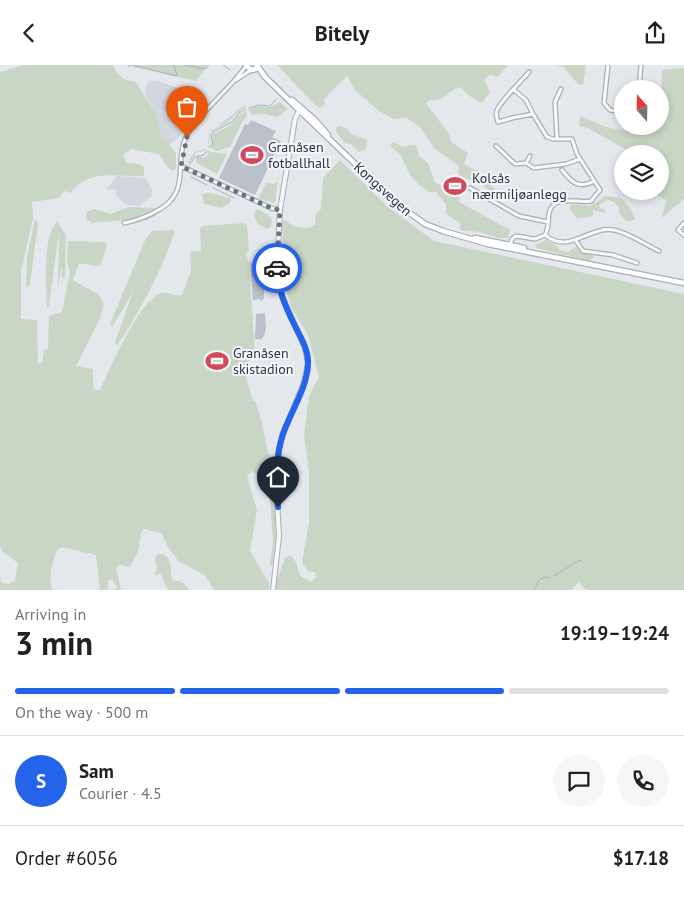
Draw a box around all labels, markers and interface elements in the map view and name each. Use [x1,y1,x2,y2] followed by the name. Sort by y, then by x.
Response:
[15,19,43,47] icon: back
[315,19,369,47] text: Bitely
[641,19,669,47] icon: share
[614,80,669,135] north arrow
[614,80,669,200] map controls
[166,86,208,137] pin
[173,93,201,121] icon: bag
[268,138,330,172] place label: Granåsen fotballhall
[239,142,265,168] sports icon: Granåsen fotballhall
[614,145,669,200] button: layers
[350,158,416,220] street label: Kongsvegen
[472,169,567,203] place label: Kolsås nærmiljøanlegg
[442,173,468,199] sports icon: Kolsås nærmiljøanlegg
[252,243,302,293] courier
[263,254,291,282] icon: car
[233,344,293,378] place label: Granåsen skistadion
[204,348,230,374] sports icon: Granåsen skistadion
[257,456,299,507] pin
[264,463,292,491] icon: home
[15,604,86,624] text: Arriving in
[560,621,669,645] text: 19:19–19:24
[15,622,93,664] text: 3 min
[15,702,148,722] text: On the way · 500 m
[553,755,605,807] button: chat
[617,755,669,807] button: phone
[79,759,114,783] text: Sam
[36,769,46,793] text: S
[79,783,162,803] text: Courier · 4.5
[15,846,118,870] text: Order #6056
[613,846,669,870] text: $17.18

